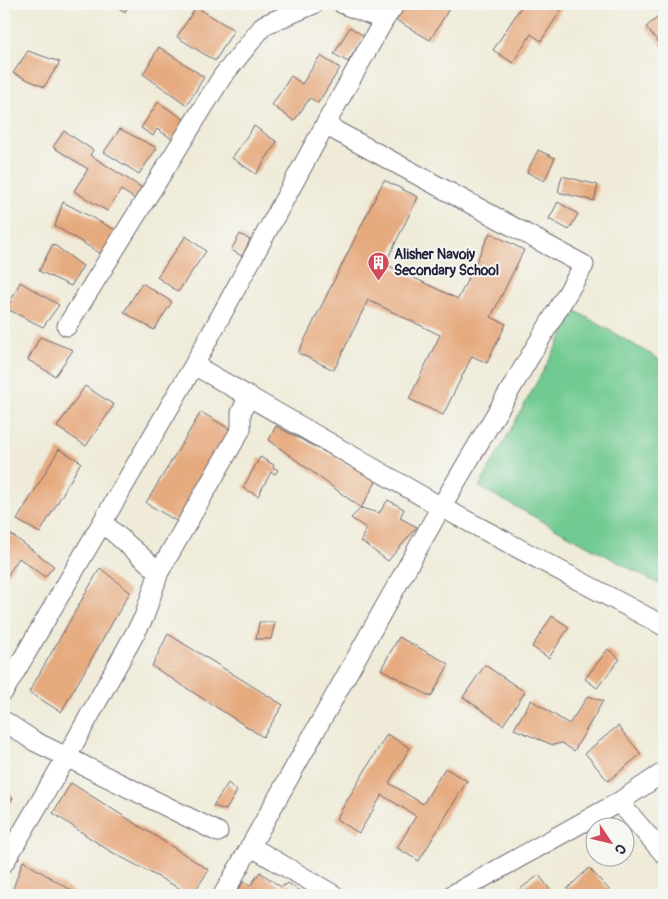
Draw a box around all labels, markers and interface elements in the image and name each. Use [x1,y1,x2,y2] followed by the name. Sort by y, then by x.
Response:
[394,246,499,279] place label: Alisher Navoiy Secondary School
[366,250,390,281] building icon: Alisher Navoiy Secondary School
[586,816,636,866] north arrow
[611,841,630,858] text: С

